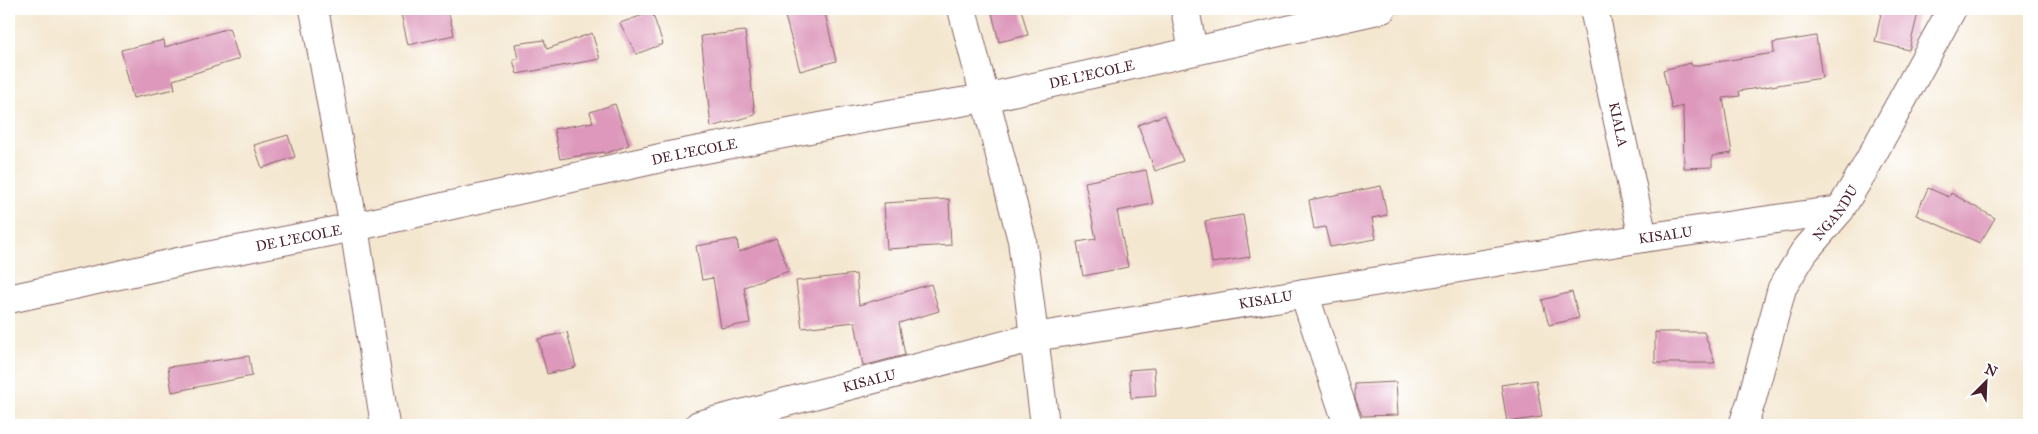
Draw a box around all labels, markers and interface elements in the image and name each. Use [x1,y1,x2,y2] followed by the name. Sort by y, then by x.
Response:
[1047,57,1136,92] street label: DE L'ECOLE
[1605,100,1631,149] street label: KIALA
[650,135,739,169] street label: DE L'ECOLE
[1809,181,1862,244] street label: NGANDU
[254,222,343,255] street label: DE L'ECOLE
[1637,223,1695,248] street label: KISALU
[1237,287,1295,313] street label: KISALU
[1960,356,2010,406] north arrow
[1982,360,2000,381] text: N
[841,366,899,396] street label: KISALU

